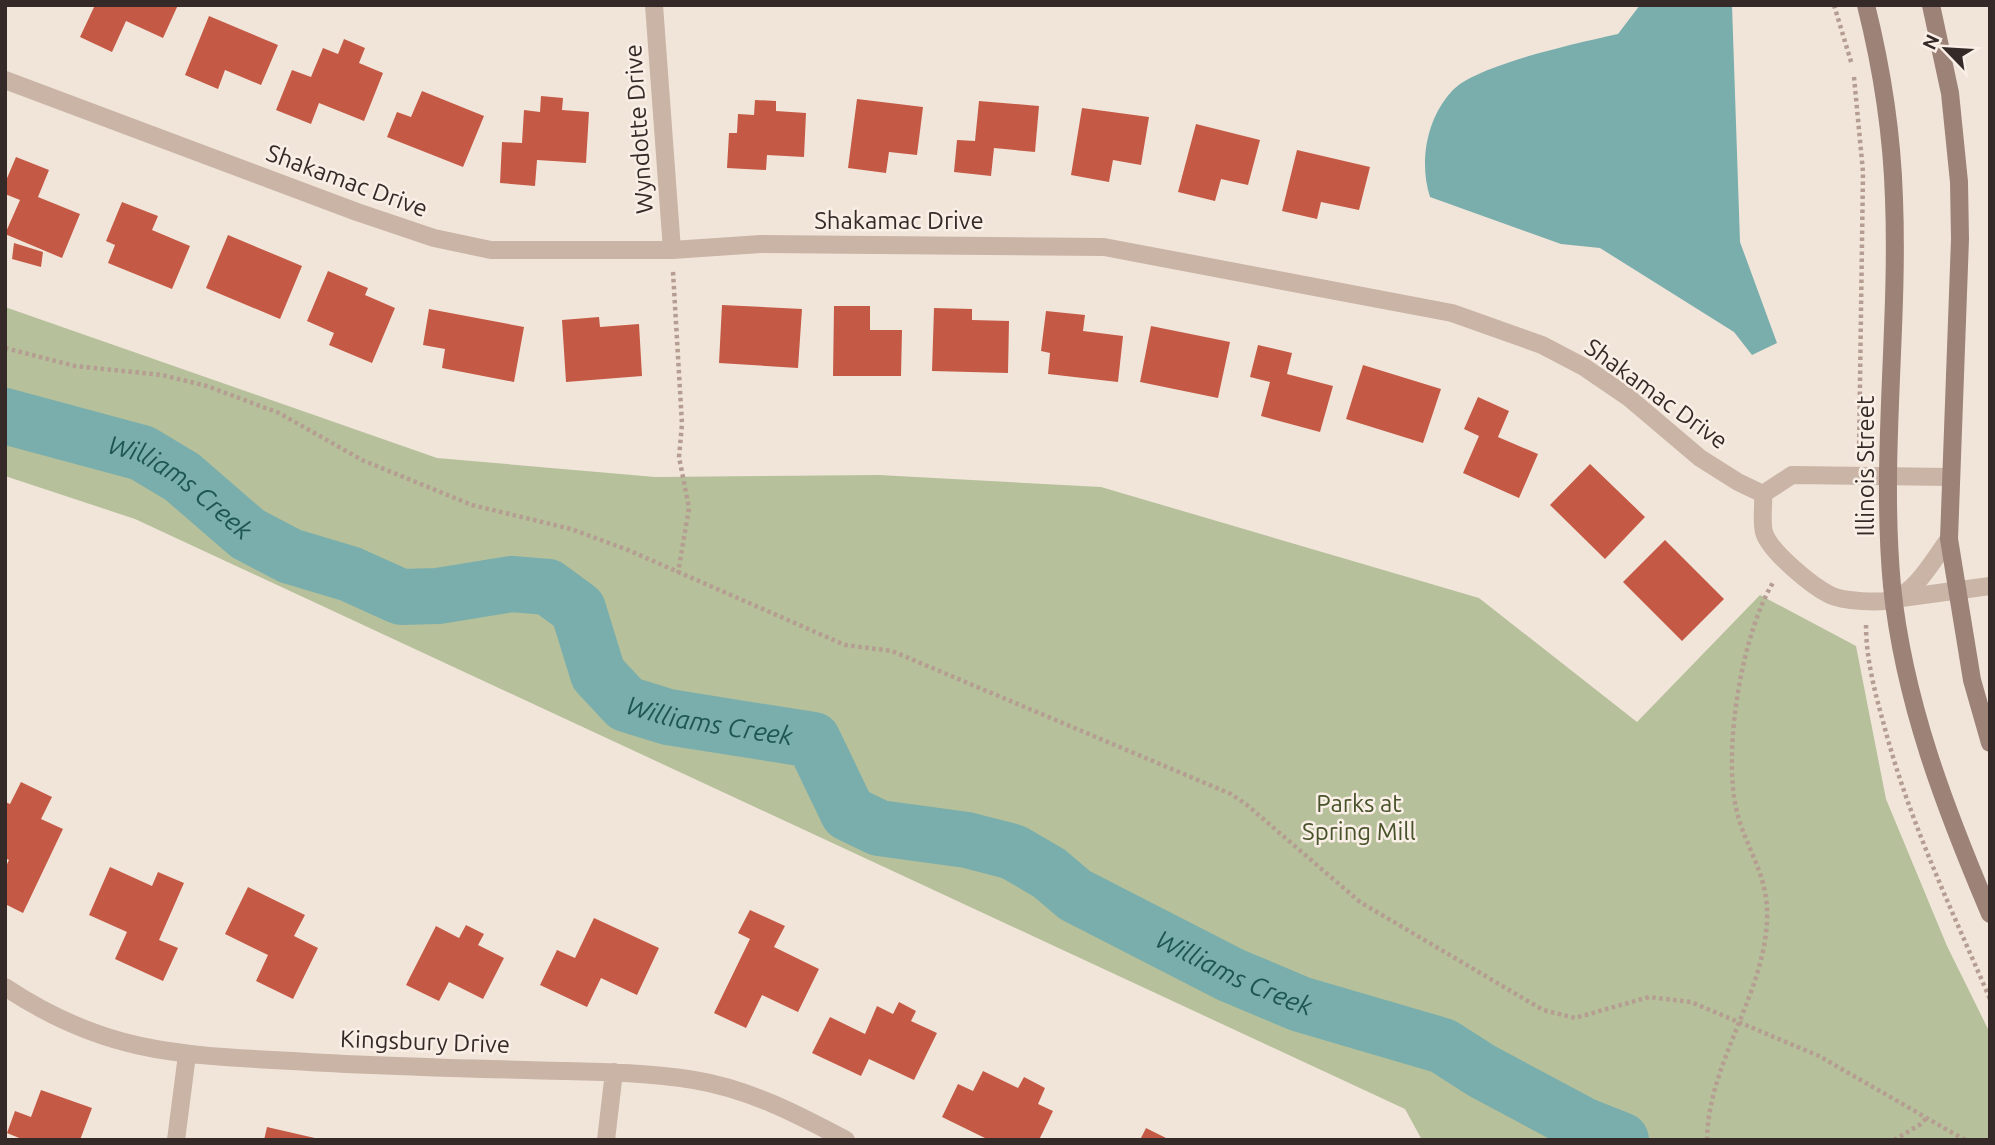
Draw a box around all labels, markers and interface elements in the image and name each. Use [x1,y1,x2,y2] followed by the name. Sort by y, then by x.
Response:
[1911,14,1981,84] north arrow
[1918,31,1944,53] text: N
[619,43,658,215] street label: Wyndotte Drive
[263,139,431,222] street label: Shakamac Drive
[814,207,984,234] street label: Shakamac Drive
[1580,333,1733,454] street label: Shakamac Drive
[1852,395,1879,537] street label: Illinois Street
[105,430,259,546] water label: Williams Creek
[623,690,796,751] water label: Williams Creek
[1302,790,1416,845] park label: Parks at Spring Mill
[1151,924,1316,1021] water label: Williams Creek
[340,1025,510,1058] street label: Kingsbury Drive

